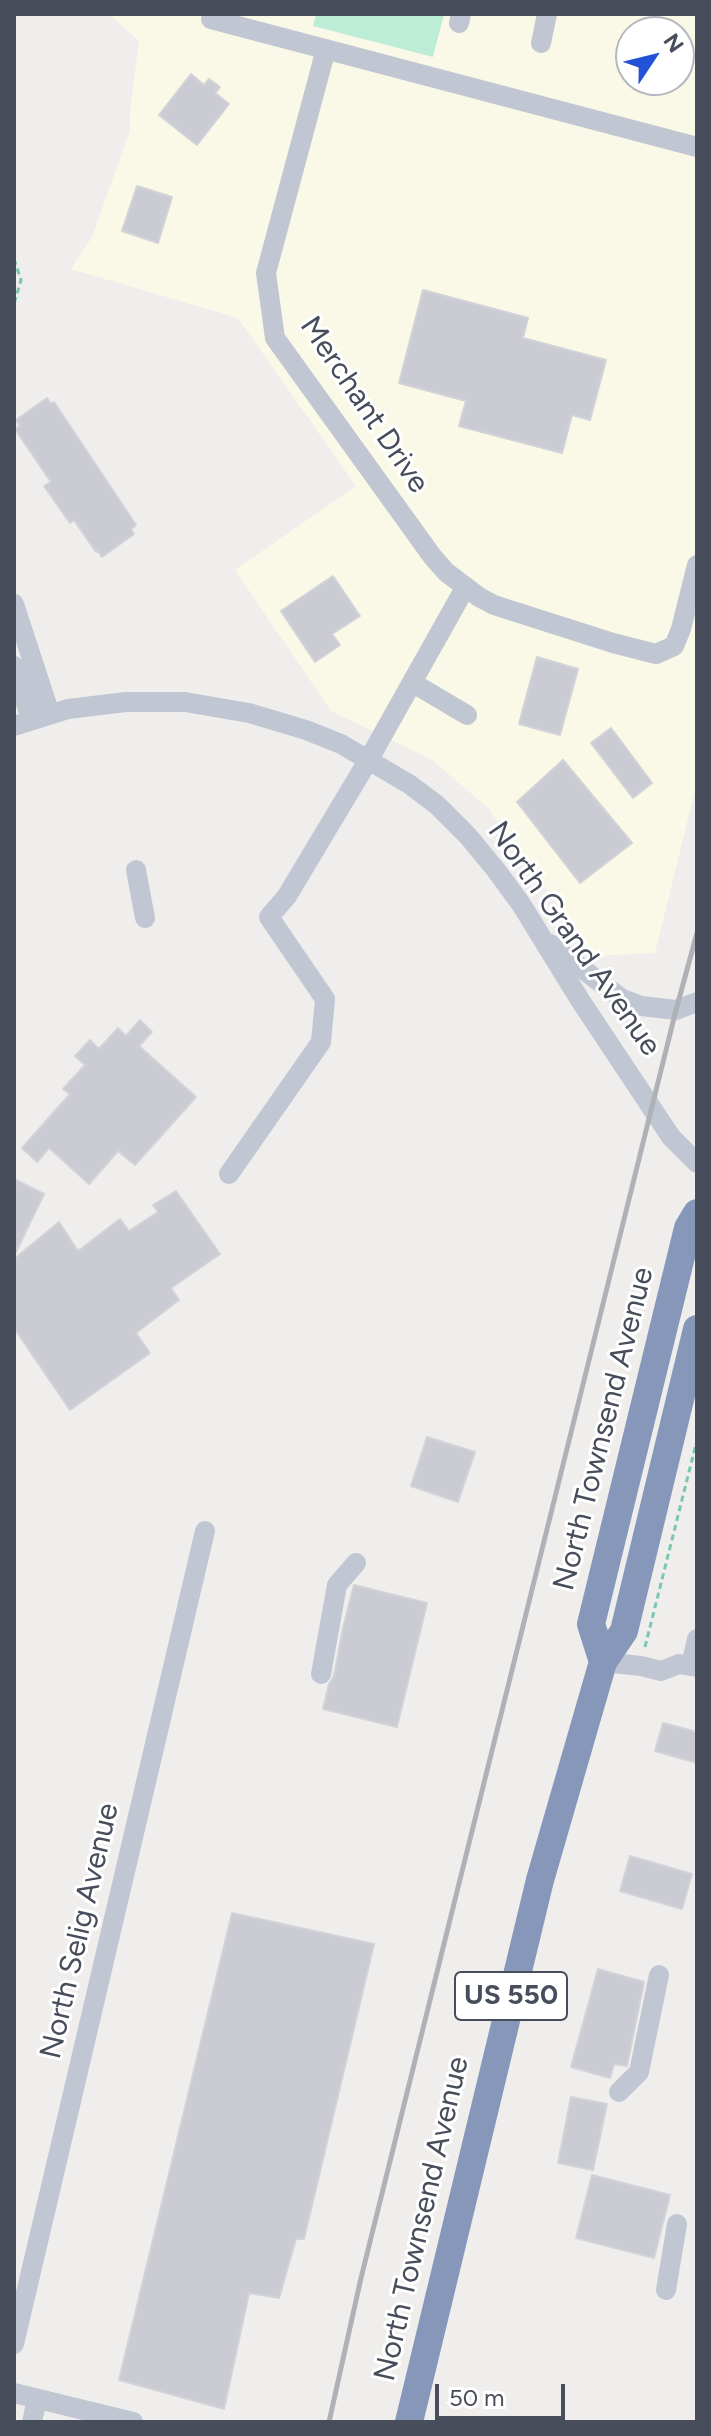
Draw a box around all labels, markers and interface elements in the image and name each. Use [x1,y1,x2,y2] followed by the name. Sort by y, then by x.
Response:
[615,16,695,96] north arrow
[657,28,689,58] text: N
[292,310,436,500] street label: Merchant Drive
[480,815,668,1063] street label: North Grand Avenue
[546,1264,662,1594] street label: North Townsend Avenue
[33,1800,127,2062] street label: North Selig Avenue
[455,1972,567,2020] road number: US 550
[367,2053,477,2385] street label: North Townsend Avenue
[439,2368,569,2418] scale bar
[449,2383,505,2412] text: 50 m

